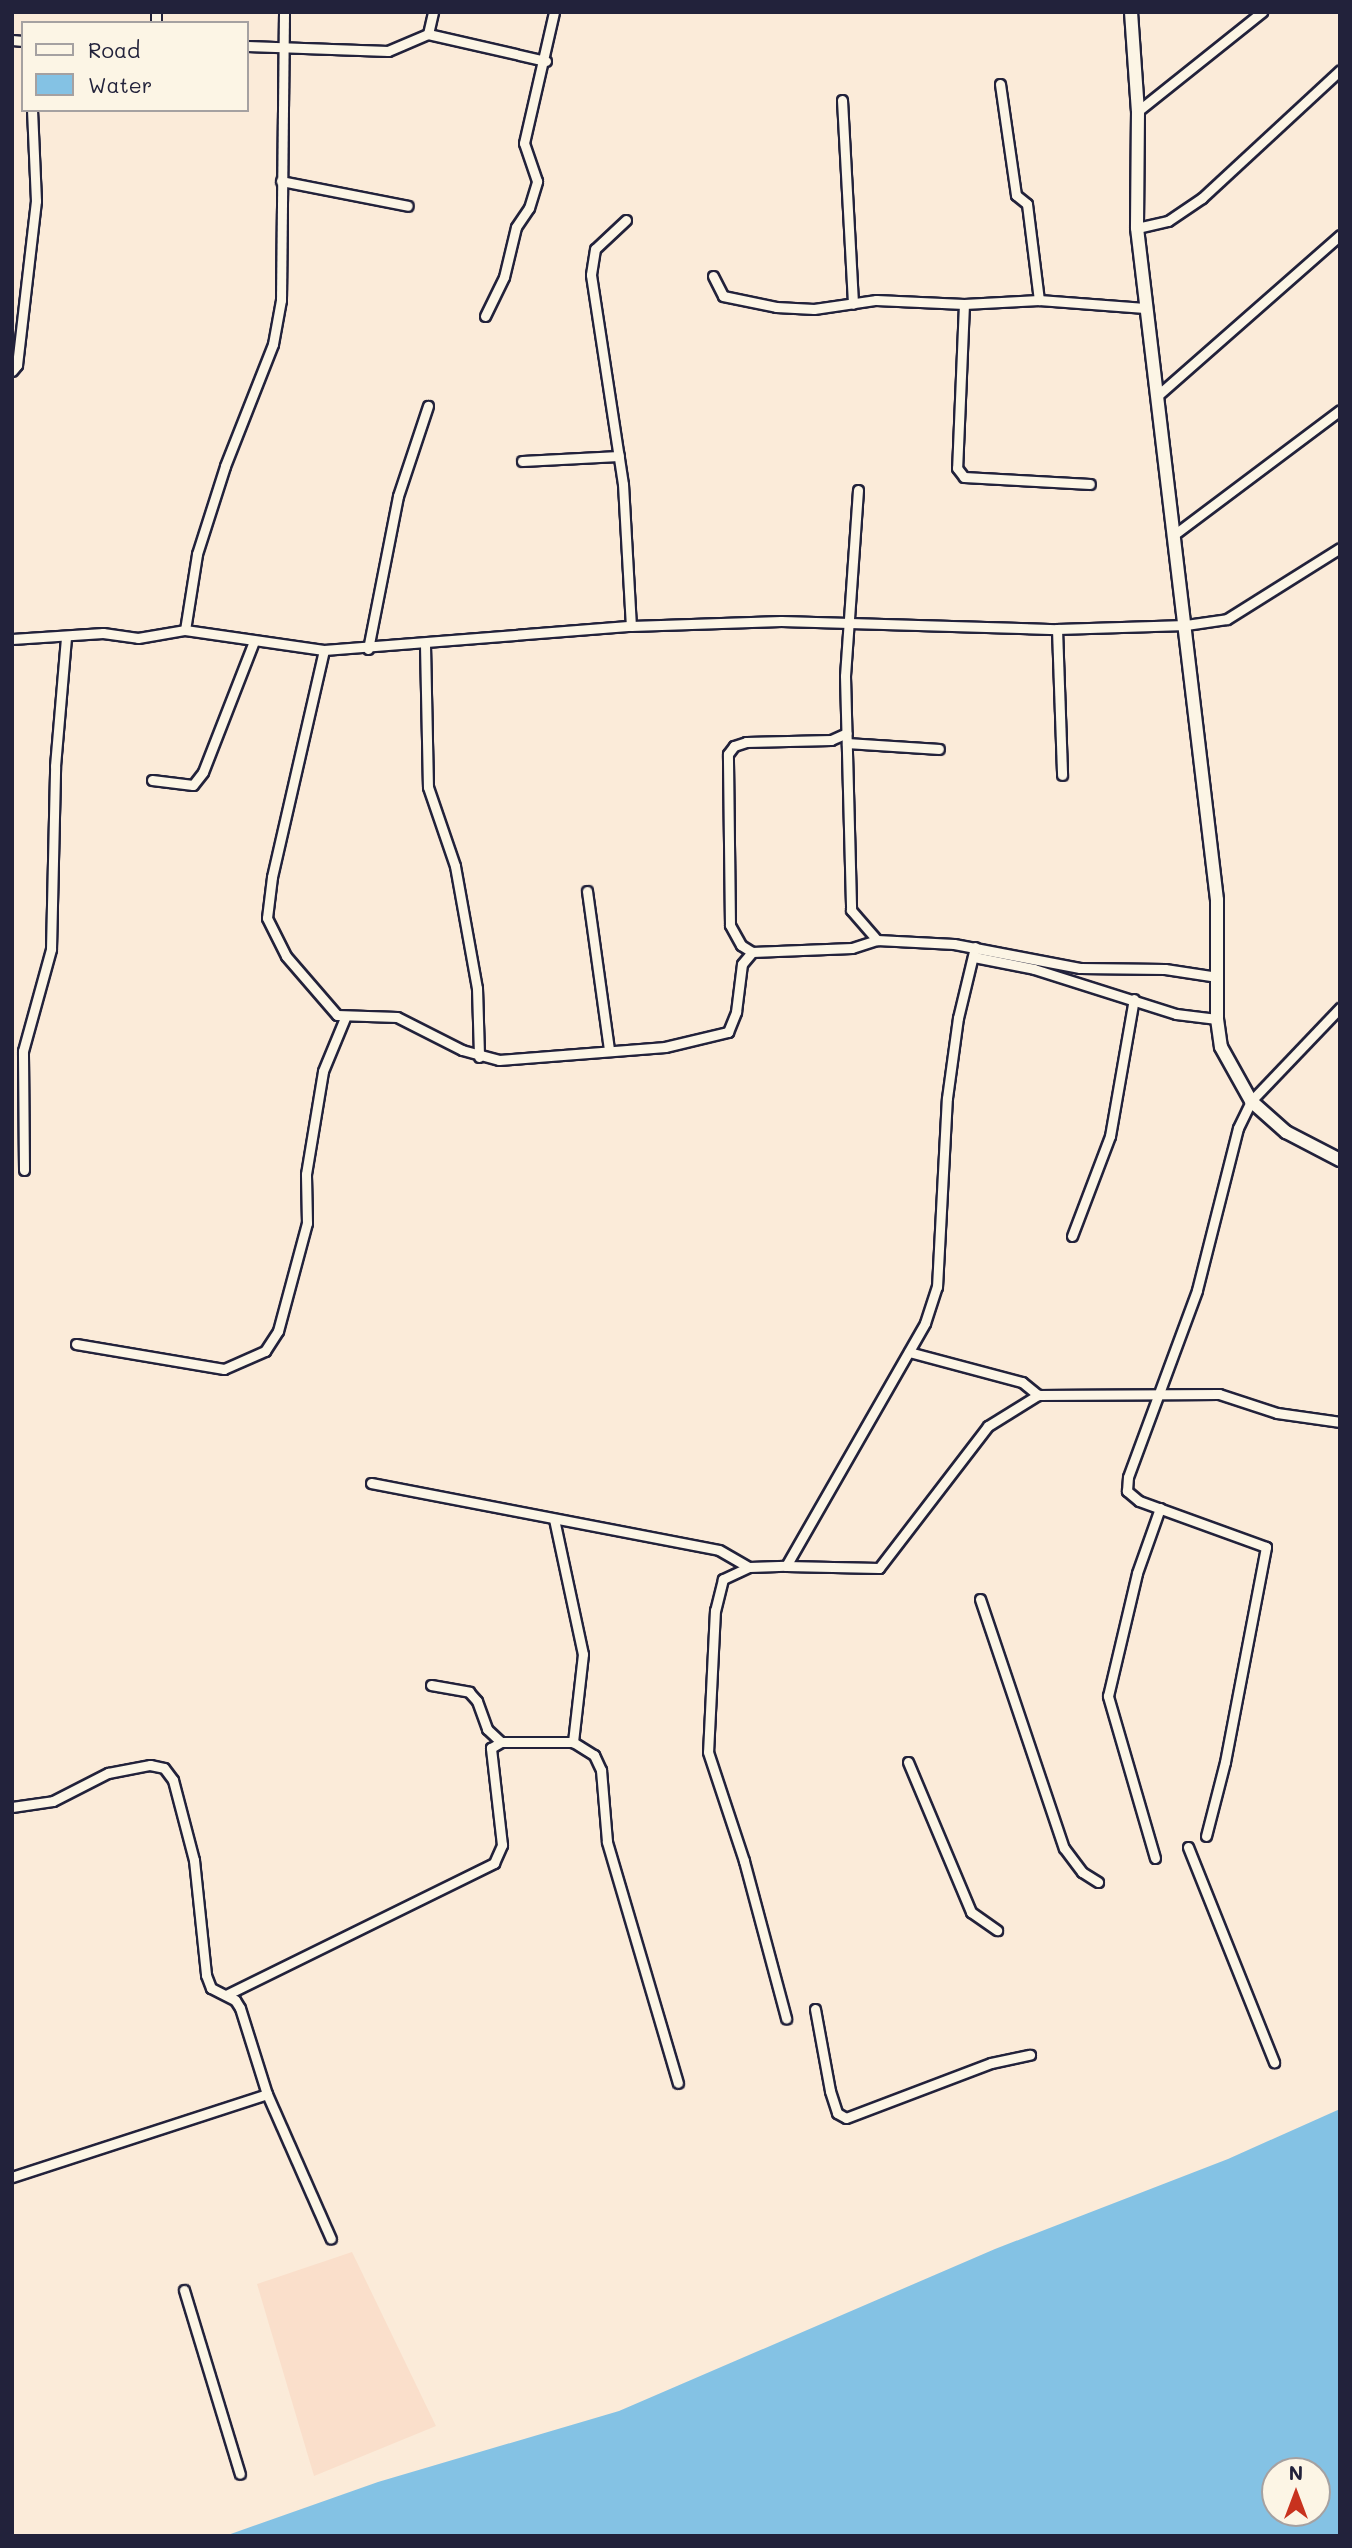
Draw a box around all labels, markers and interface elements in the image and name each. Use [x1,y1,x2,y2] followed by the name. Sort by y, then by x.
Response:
[21,21,248,112] legend
[88,36,140,63] text: Road
[88,71,152,98] text: Water
[1261,2457,1331,2527] north arrow
[1289,2460,1303,2485] text: N

